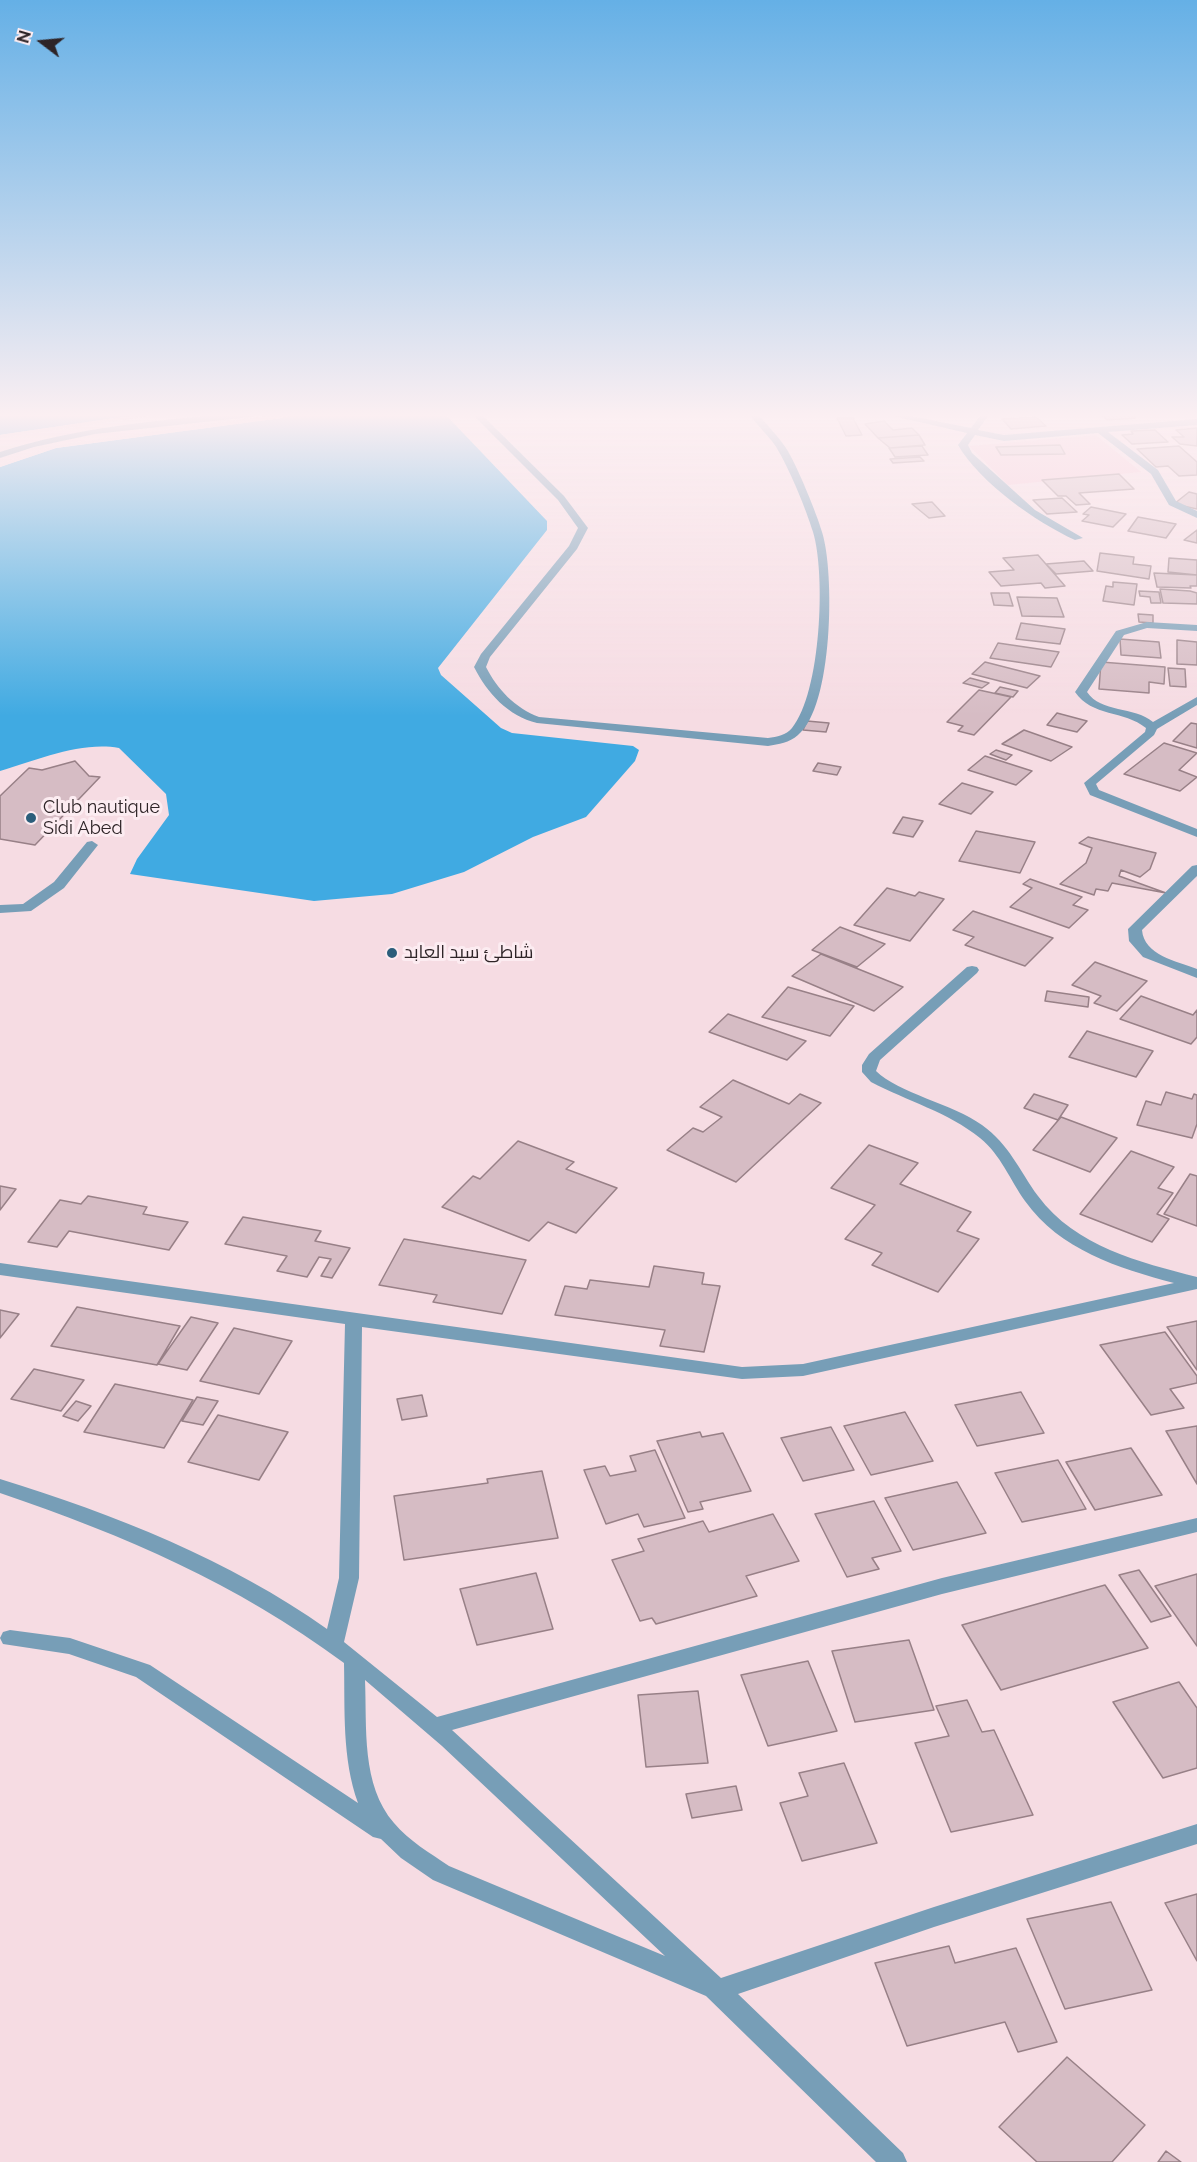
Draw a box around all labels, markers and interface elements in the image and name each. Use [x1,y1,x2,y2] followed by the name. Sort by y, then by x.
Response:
[12,12,72,72] north arrow
[13,28,35,45] text: N
[43,797,160,840] place label: Club nautique Sidi Abed
[24,811,38,825] marker: Club nautique Sidi Abed
[404,942,533,964] place label: شاطئ سيد العابد
[385,946,399,960] marker: شاطئ سيد العابد

